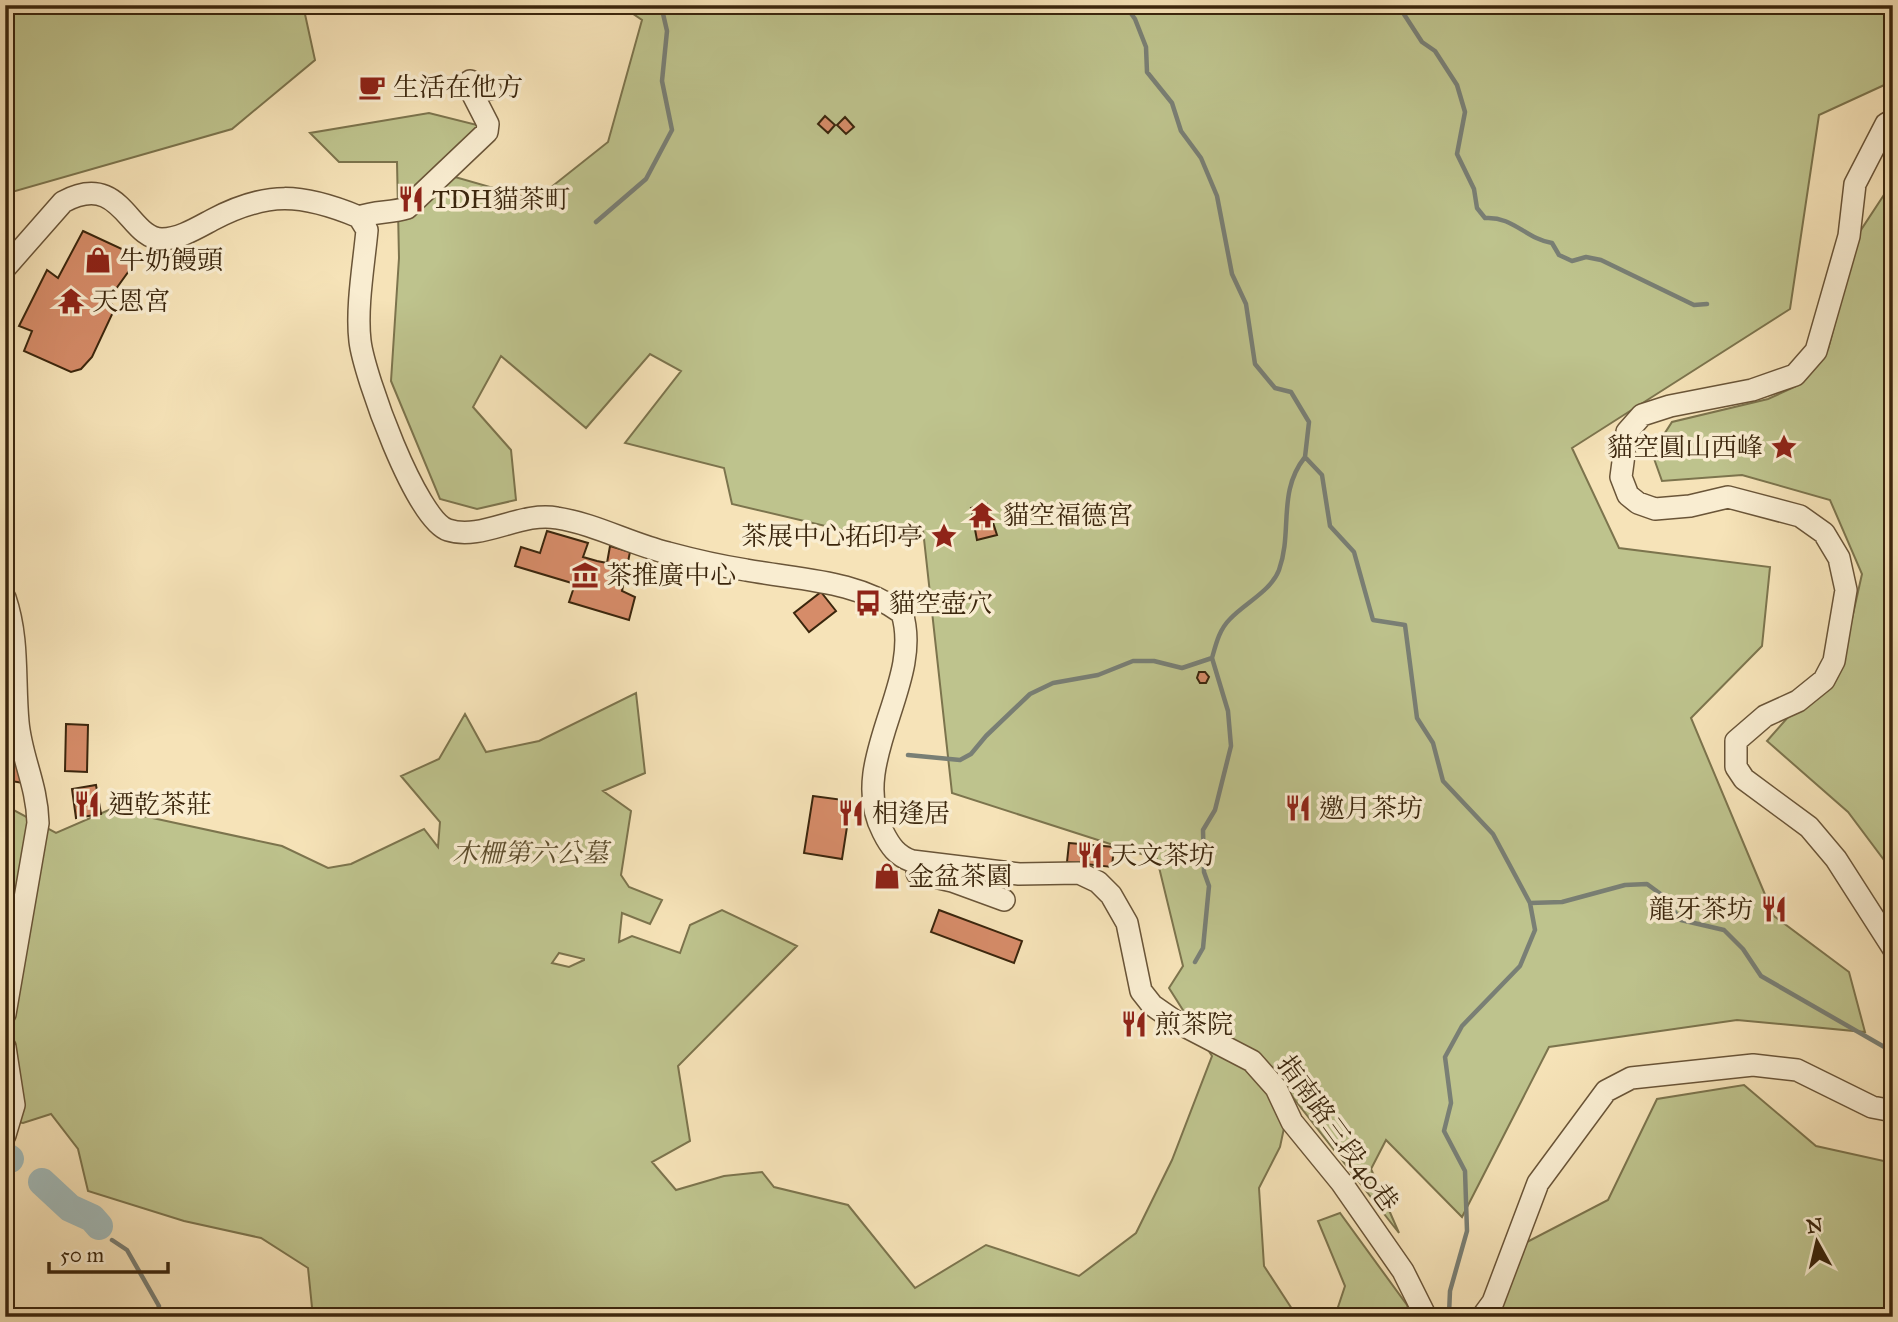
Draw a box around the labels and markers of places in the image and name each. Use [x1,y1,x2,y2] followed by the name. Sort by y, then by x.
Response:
[393,71,523,103] place label: 生活在他方
[357,72,387,102] cafe icon: 生活在他方
[432,183,571,215] place label: TDH貓茶町
[396,184,426,214] restaurant icon: TDH貓茶町
[119,244,223,276] place label: 牛奶饅頭
[83,245,113,275] shop icon: 牛奶饅頭
[92,285,170,317] place label: 天恩宮
[56,286,86,316] temple icon: 天恩宮
[1607,431,1763,463] place label: 貓空圓山西峰
[1769,432,1799,462] place icon: 貓空圓山西峰
[1003,499,1133,531] place label: 貓空福德宮
[967,500,997,530] temple icon: 貓空福德宮
[741,520,923,552] place label: 茶展中心拓印亭
[929,521,959,551] place icon: 茶展中心拓印亭
[606,559,736,591] place label: 茶推廣中心
[570,560,600,590] museum icon: 茶推廣中心
[889,587,993,619] place label: 貓空壺穴
[853,588,883,618] bus stop icon: 貓空壺穴
[108,788,212,820] place label: 迺乾茶莊
[72,789,102,819] restaurant icon: 迺乾茶莊
[1319,792,1423,824] place label: 邀月茶坊
[1283,793,1313,823] restaurant icon: 邀月茶坊
[872,797,950,829] place label: 相逢居
[836,798,866,828] restaurant icon: 相逢居
[1111,839,1215,871] place label: 天文茶坊
[1075,840,1105,870] restaurant icon: 天文茶坊
[908,860,1012,892] place label: 金盆茶園
[872,861,902,891] shop icon: 金盆茶園
[1649,893,1753,925] place label: 龍牙茶坊
[1759,894,1789,924] restaurant icon: 龍牙茶坊
[1155,1008,1233,1040] place label: 煎茶院
[1119,1009,1149,1039] restaurant icon: 煎茶院

